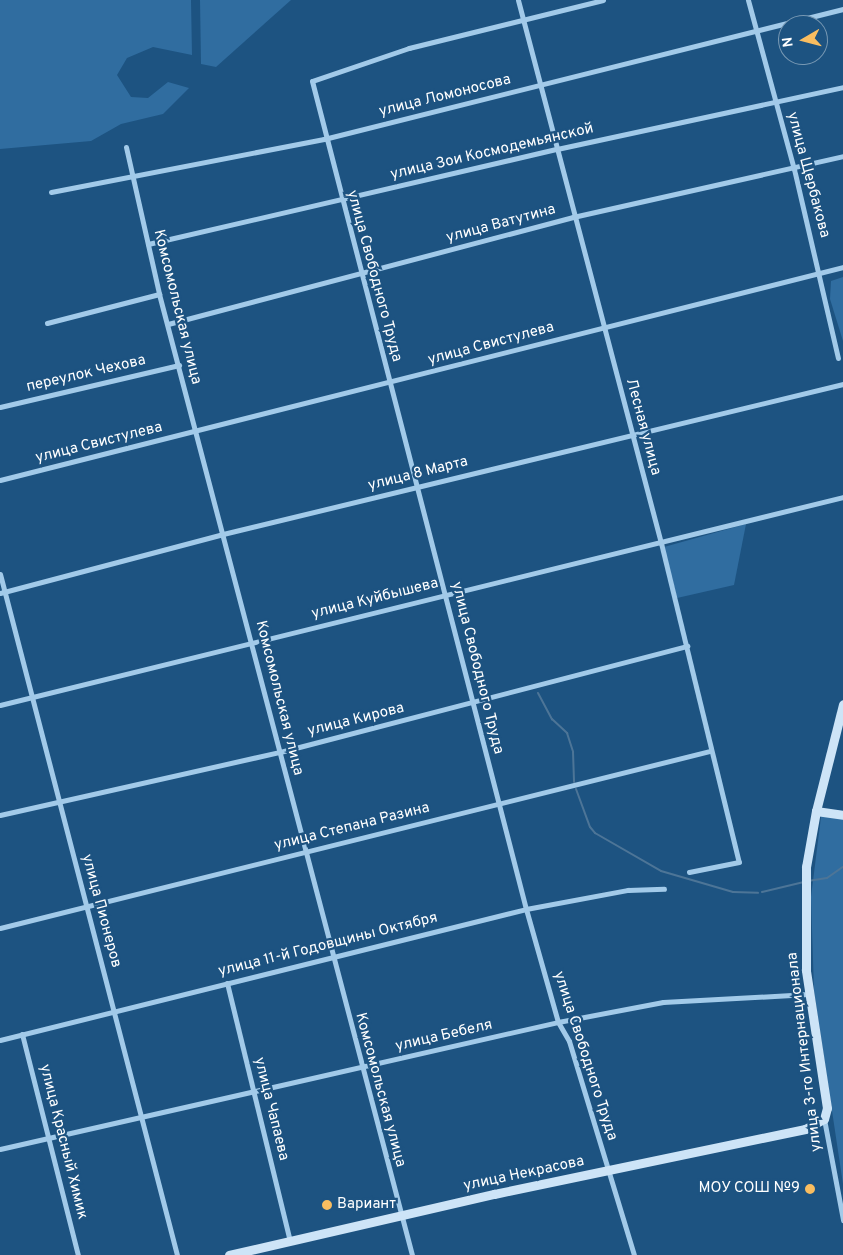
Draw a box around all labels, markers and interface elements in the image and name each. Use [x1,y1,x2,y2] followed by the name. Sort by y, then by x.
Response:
[778,15,828,65] north arrow
[780,36,798,48] text: N
[377,71,513,121] street label: улица Ломоносова
[783,110,833,240] street label: улица Щербакова
[389,120,595,184] street label: улица Зои Космодемьянской
[342,188,406,364] street label: улица Свободного Труда
[444,201,558,247] street label: улица Ватутина
[149,228,205,386] street label: Комсомольская улица
[426,318,556,370] street label: улица Свистулева
[25,352,147,396] street label: переулок Чехова
[621,377,665,477] street label: Лесная улица
[34,419,164,467] street label: улица Свистулева
[366,453,470,495] street label: улица 8 Марта
[310,575,440,623] street label: улица Куйбышева
[447,580,507,756] street label: улица Свободного Труда
[251,619,307,777] street label: Комсомольская улица
[306,699,406,741] street label: улица Кирова
[273,799,431,855] street label: улица Степана Разина
[77,852,125,970] street label: улица Пионеров
[217,909,439,981] street label: улица 11-й Годовщины Октября
[784,951,826,1153] street label: улица 3-го Интернационала
[549,969,621,1143] street label: улица Свободного Труда
[351,1011,409,1169] street label: Комсомольская улица
[394,1016,494,1056] street label: улица Бебеля
[249,1056,293,1162] street label: улица Чапаева
[35,1062,91,1222] street label: улица Красный Химик
[462,1152,586,1196] street label: улица Некрасова
[698,1180,800,1198] place label: МОУ СОШ №9
[804,1183,816,1195] marker: МОУ СОШ №9
[337,1196,396,1214] place label: Вариант
[321,1199,333,1211] marker: Вариант

